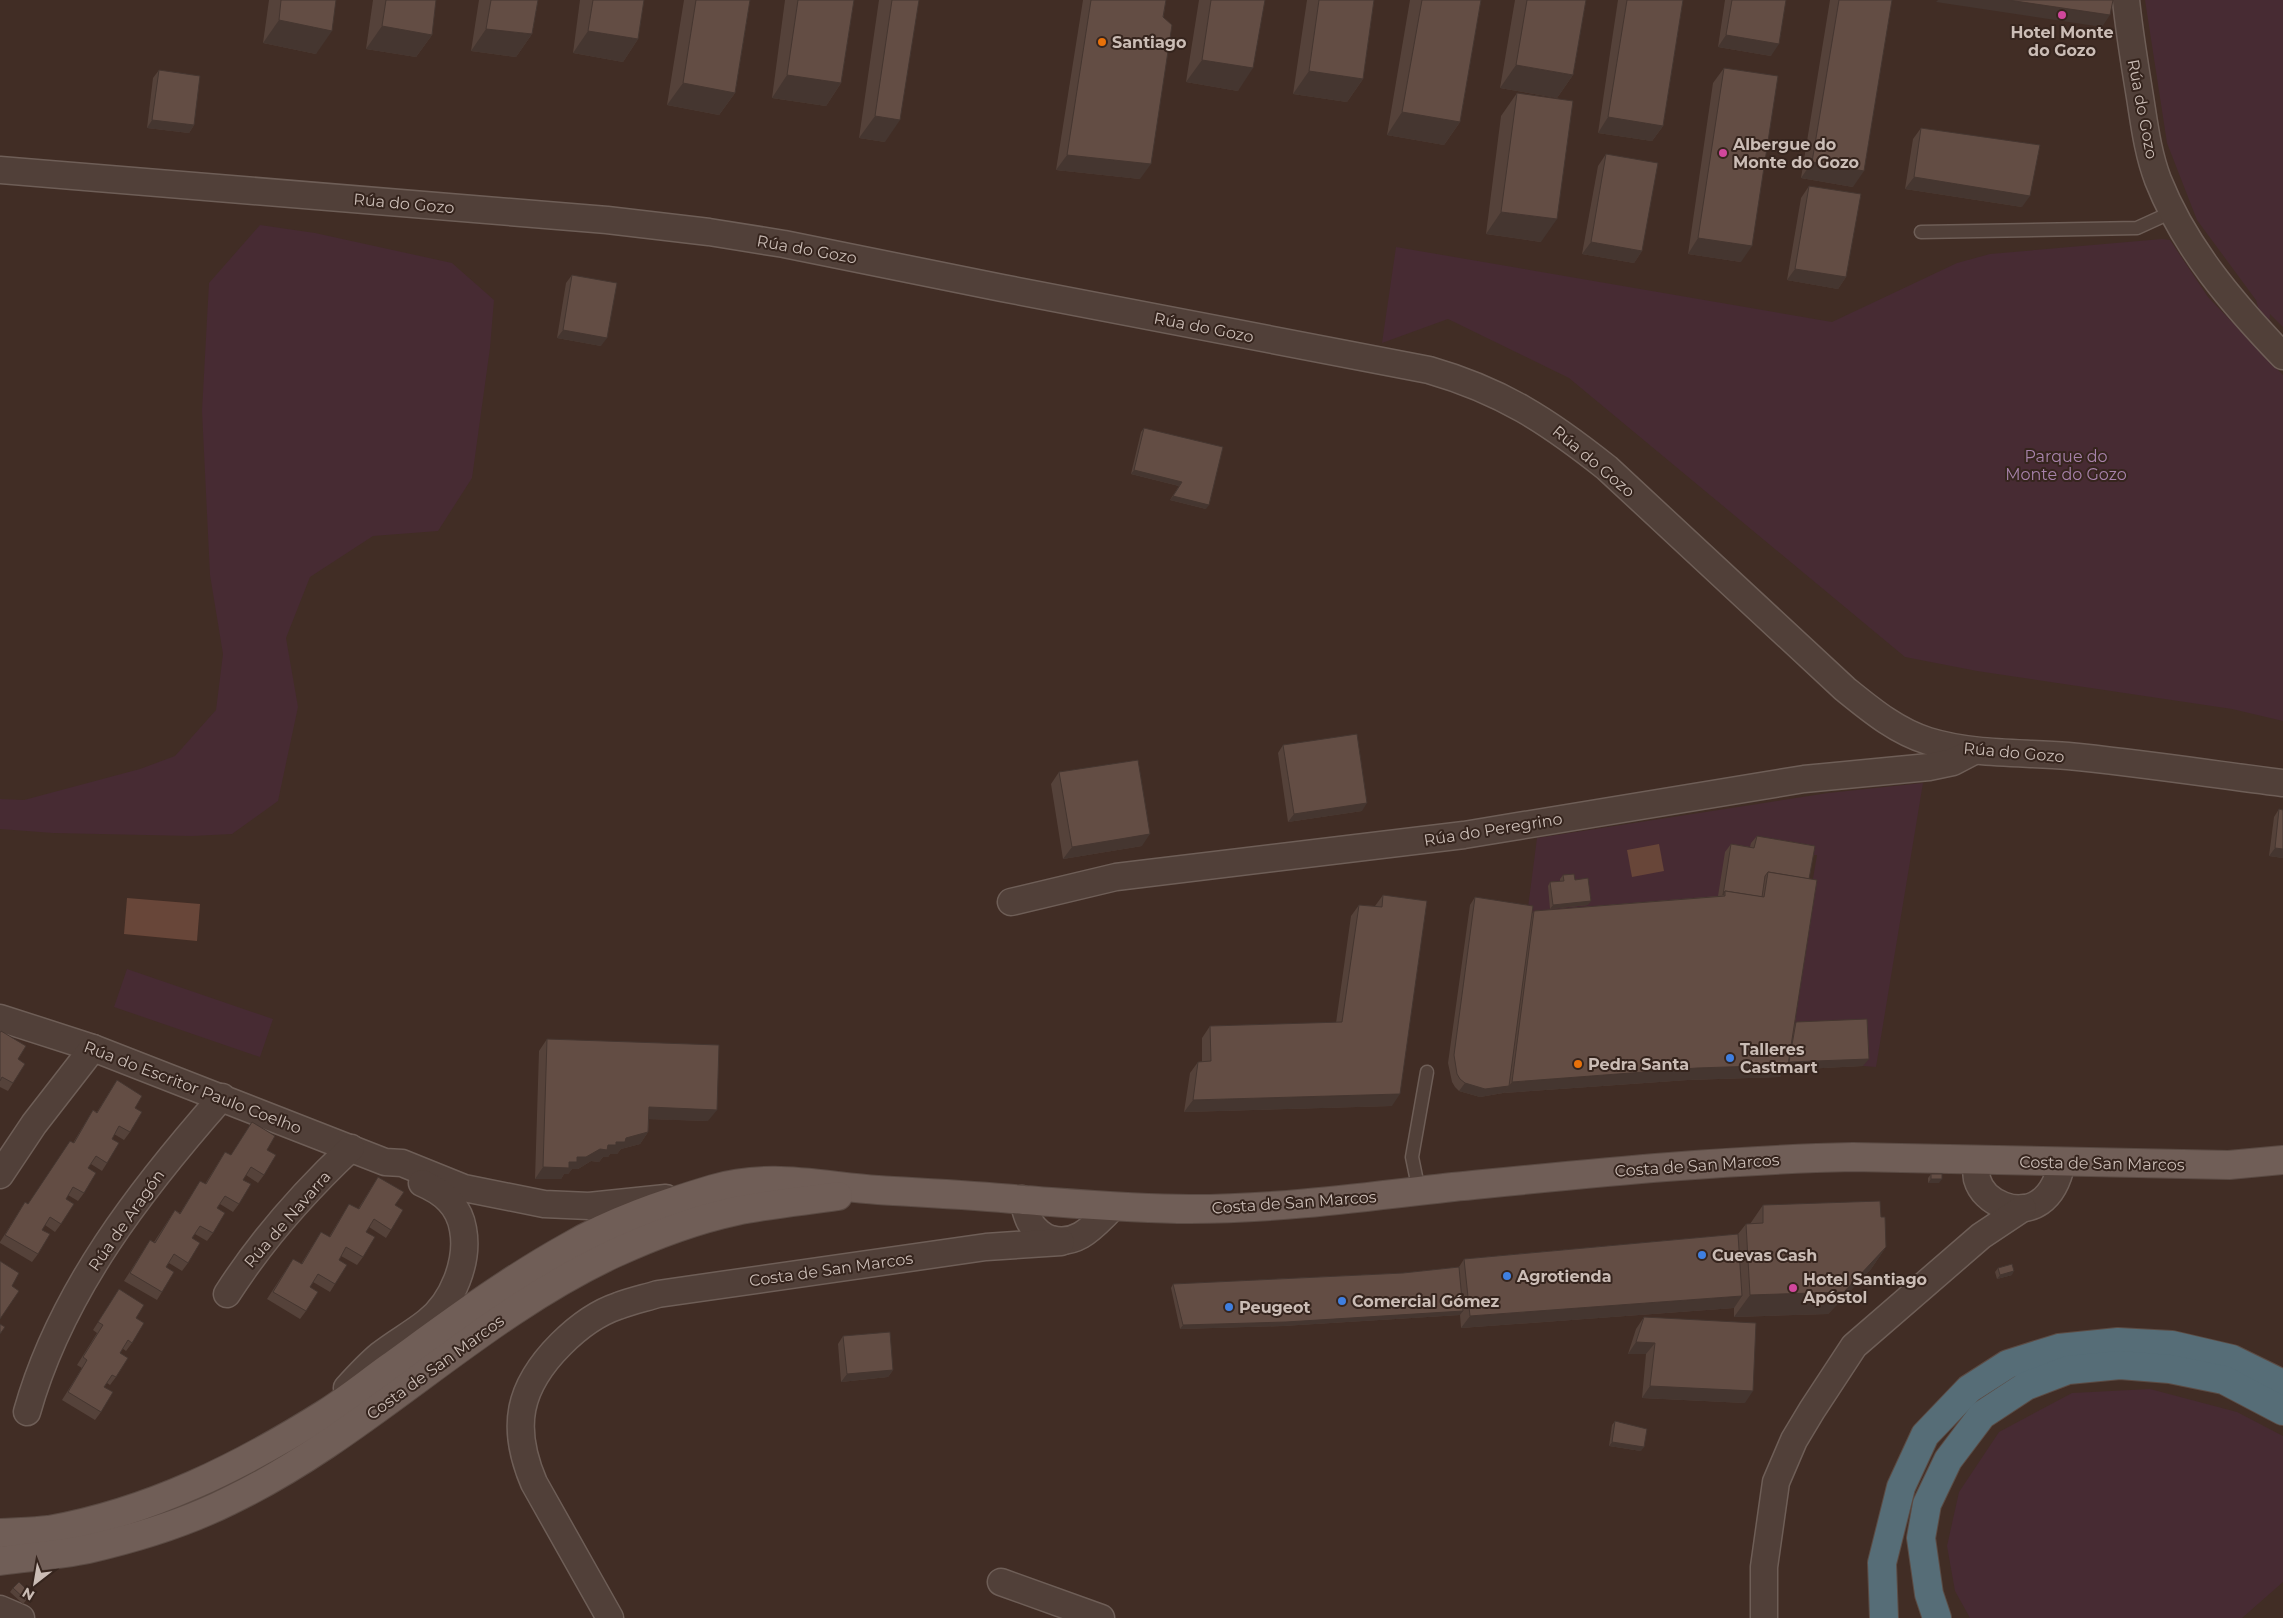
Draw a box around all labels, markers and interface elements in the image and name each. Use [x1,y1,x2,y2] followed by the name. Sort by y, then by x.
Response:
[2056,9,2068,21] marker: Hotel Monte do Gozo
[2010,23,2114,60] place label: Hotel Monte do Gozo
[1112,33,1187,52] place label: Santiago
[1096,36,1108,48] marker: Santiago
[2124,58,2162,161] street label: Rúa do Gozo
[1732,135,1859,172] place label: Albergue do Monte do Gozo
[1717,147,1729,159] marker: Albergue do Monte do Gozo
[353,190,455,217] street label: Rúa do Gozo
[755,231,858,268] street label: Rúa do Gozo
[1152,308,1255,346] street label: Rúa do Gozo
[1549,422,1639,501] street label: Rúa do Gozo
[2005,447,2127,484] park label: Parque do Monte do Gozo
[1963,739,2065,766] street label: Rúa do Gozo
[1422,809,1564,850] street label: Rúa do Peregrino
[81,1037,304,1138] street label: Rúa do Escritor Paulo Coelho
[1740,1040,1818,1077] place label: Talleres Castmart
[1724,1052,1736,1064] marker: Talleres Castmart
[1588,1055,1689,1074] place label: Pedra Santa
[1572,1058,1584,1070] marker: Pedra Santa
[1614,1150,1780,1181] street label: Costa de San Marcos
[2019,1153,2185,1174] street label: Costa de San Marcos
[84,1166,168,1275] street label: Rúa de Aragón
[240,1167,335,1272] street label: Rúa de Navarra
[1211,1187,1377,1218] street label: Costa de San Marcos
[1712,1246,1817,1265] place label: Cuevas Cash
[748,1249,914,1290] street label: Costa de San Marcos
[1696,1249,1708,1261] marker: Cuevas Cash
[1516,1267,1612,1286] place label: Agrotienda
[1501,1270,1513,1282] marker: Agrotienda
[1802,1270,1927,1307] place label: Hotel Santiago Apóstol
[1787,1282,1799,1294] marker: Hotel Santiago Apóstol
[1352,1292,1500,1311] place label: Comercial Gómez
[1336,1295,1348,1307] marker: Comercial Gómez
[1239,1298,1310,1317] place label: Peugeot
[1223,1301,1235,1313] marker: Peugeot
[363,1311,508,1424] street label: Costa de San Marcos
[10,1558,60,1608] north arrow
[19,1584,38,1605] text: N

